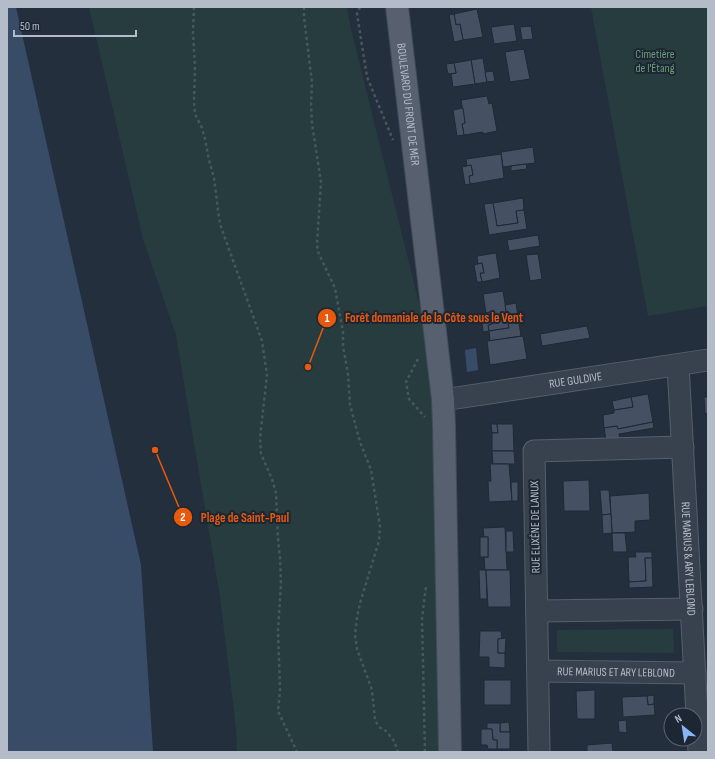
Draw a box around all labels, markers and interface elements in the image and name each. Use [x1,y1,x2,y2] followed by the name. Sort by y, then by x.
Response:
[14,12,136,38] scale bar
[20,19,40,34] text: 50 m
[393,42,423,167] street label: BOULEVARD DU FRONT DE MER
[635,47,675,76] park label: Cimetière de l'Étang
[317,305,531,330] callout: Forêt domaniale de la Côte sous le Vent
[345,310,524,326] text: Forêt domaniale de la Côte sous le Vent
[325,311,330,326] text: 1
[548,369,603,392] street label: RUE GULDIVE
[527,480,544,573] street label: RUE ELIXÈNE DE LANUX
[677,501,699,616] street label: RUE MARIUS & ARY LEBLOND
[173,505,298,530] callout: Plage de Saint-Paul
[180,510,186,525] text: 2
[201,510,290,526] text: Plage de Saint-Paul
[557,664,675,681] street label: RUE MARIUS ET ARY LEBLOND
[663,707,703,747] north arrow
[672,712,684,726] text: N

